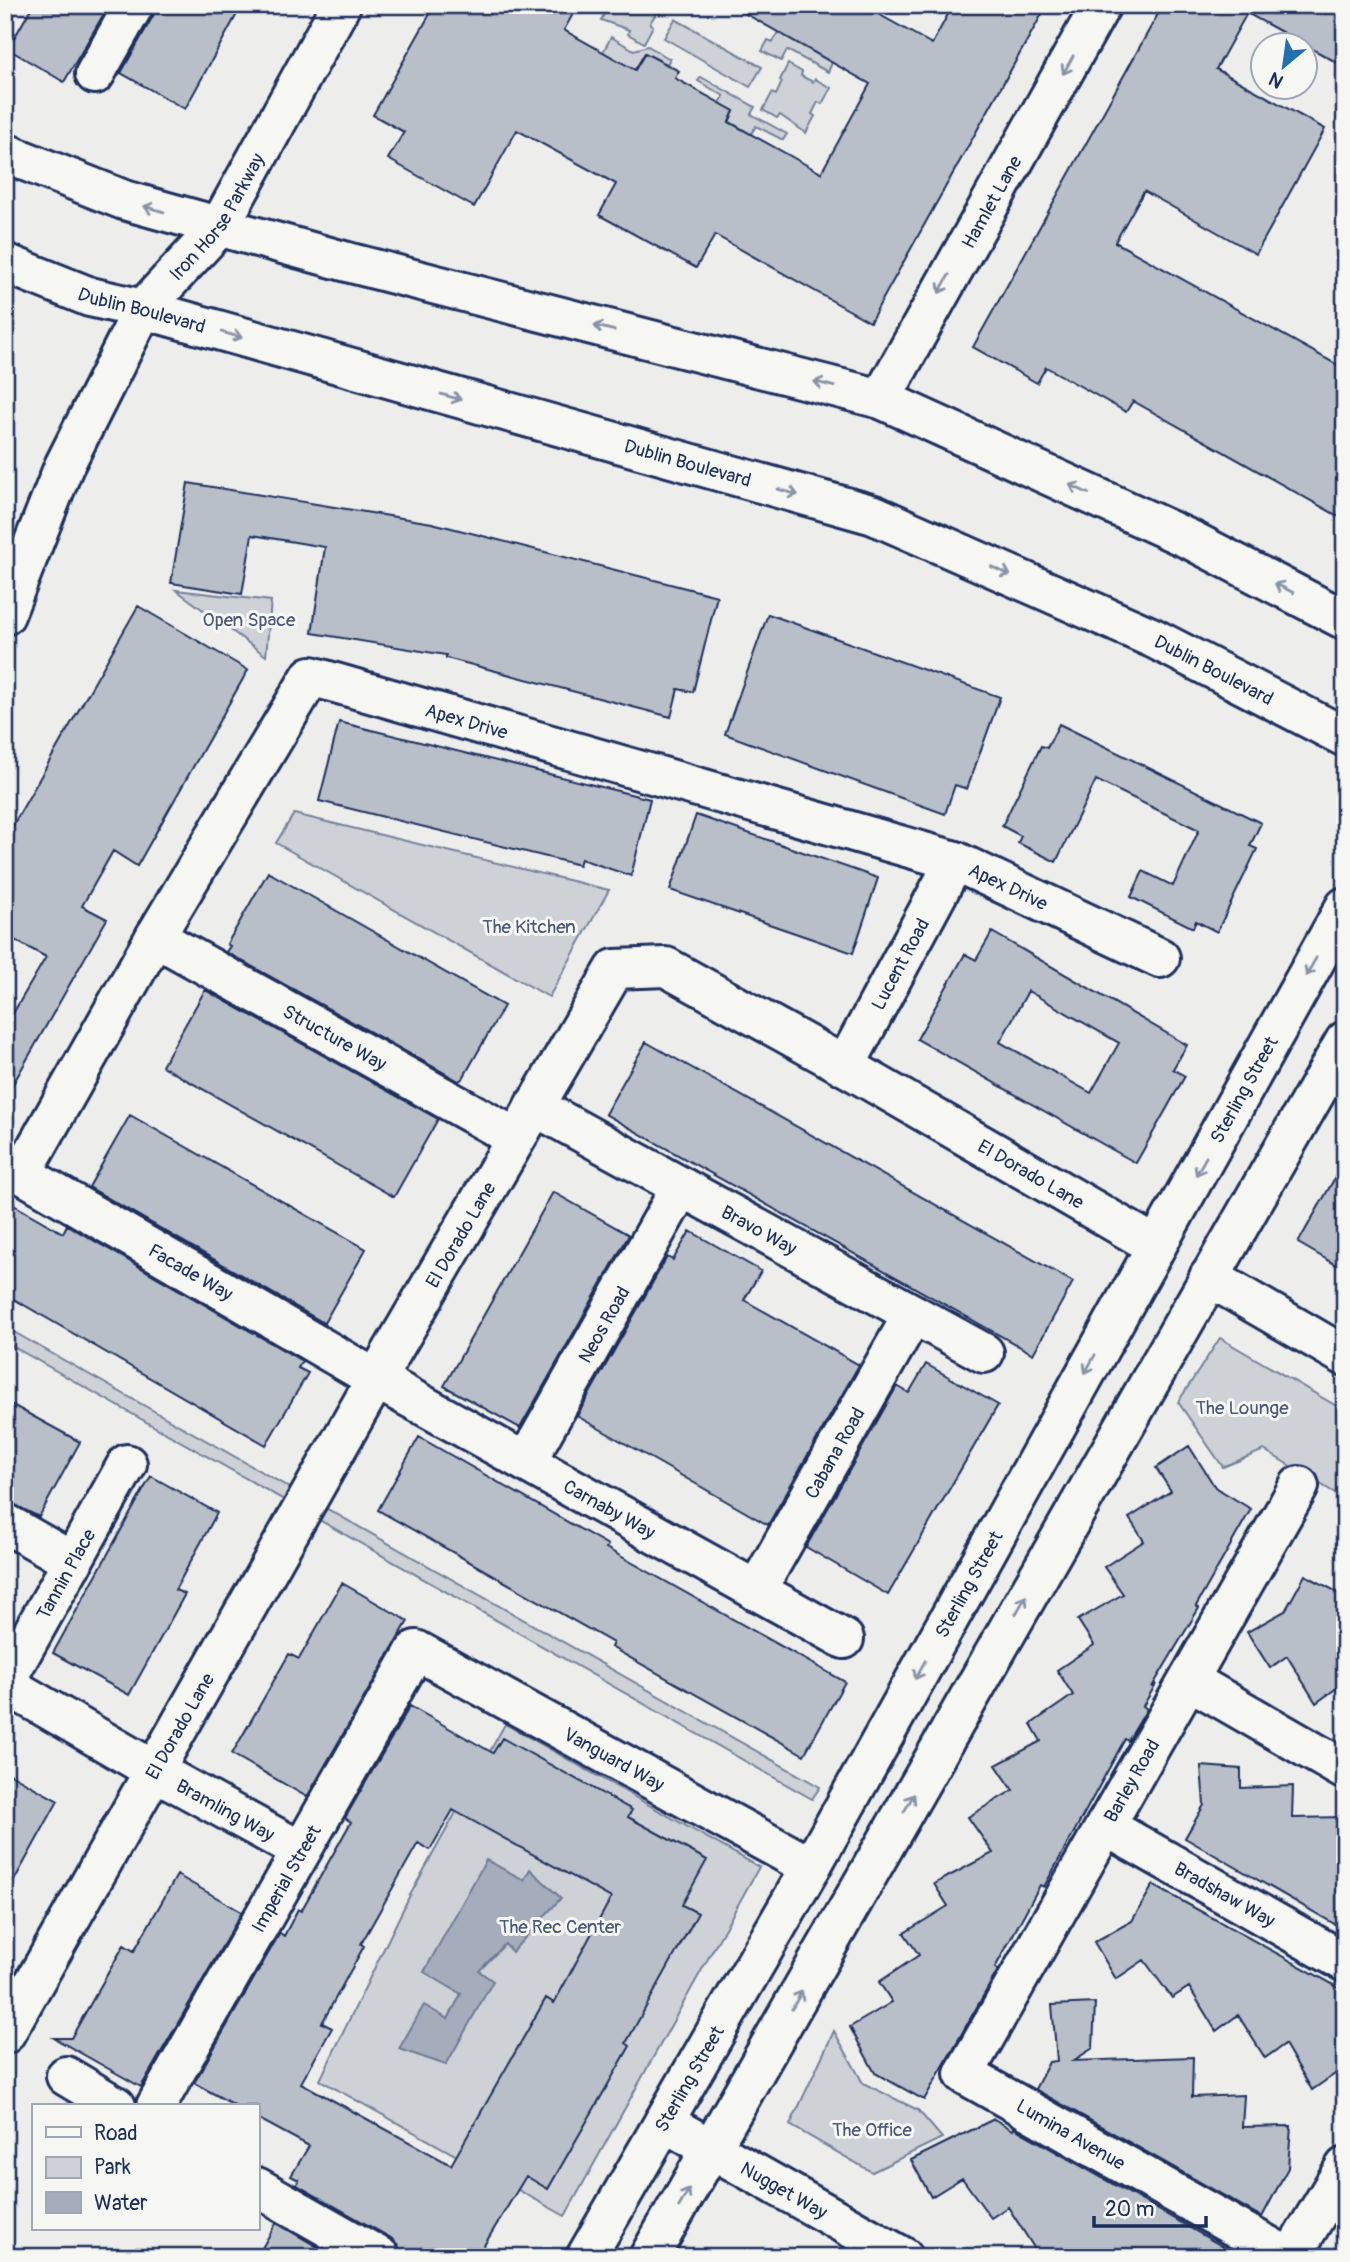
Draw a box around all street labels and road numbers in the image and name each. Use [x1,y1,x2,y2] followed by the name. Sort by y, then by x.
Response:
[165,149,270,286] street label: Iron Horse Parkway
[957,151,1028,253] street label: Hamlet Lane
[74,282,208,339] street label: Dublin Boulevard
[621,434,754,493] street label: Dublin Boulevard
[1150,630,1277,711] street label: Dublin Boulevard
[422,698,511,745] street label: Apex Drive
[964,858,1052,916] street label: Apex Drive
[866,914,935,1014] street label: Lucent Road
[278,1000,391,1077] street label: Structure Way
[1205,1032,1284,1148] street label: Sterling Street
[973,1134,1089,1215] street label: El Dorado Lane
[421,1177,502,1292] street label: El Dorado Lane
[717,1200,801,1261] street label: Bravo Way
[144,1239,237,1307] street label: Facade Way
[573,1282,636,1368] street label: Neos Road
[800,1403,871,1503] street label: Cabana Road
[559,1474,659,1545] street label: Carnaby Way
[31,1524,102,1624] street label: Tannin Place
[930,1527,1009,1642] street label: Sterling Street
[141,1668,220,1784] street label: El Dorado Lane
[559,1722,668,1797] street label: Vanguard Way
[1099,1735,1165,1827] street label: Barley Road
[172,1774,279,1847] street label: Bramling Way
[247,1821,327,1937] street label: Imperial Street
[1170,1857,1279,1933] street label: Bradshaw Way
[650,2021,730,2136] street label: Sterling Street
[1012,2094,1130,2176] street label: Lumina Avenue
[736,2157,831,2225] street label: Nugget Way

